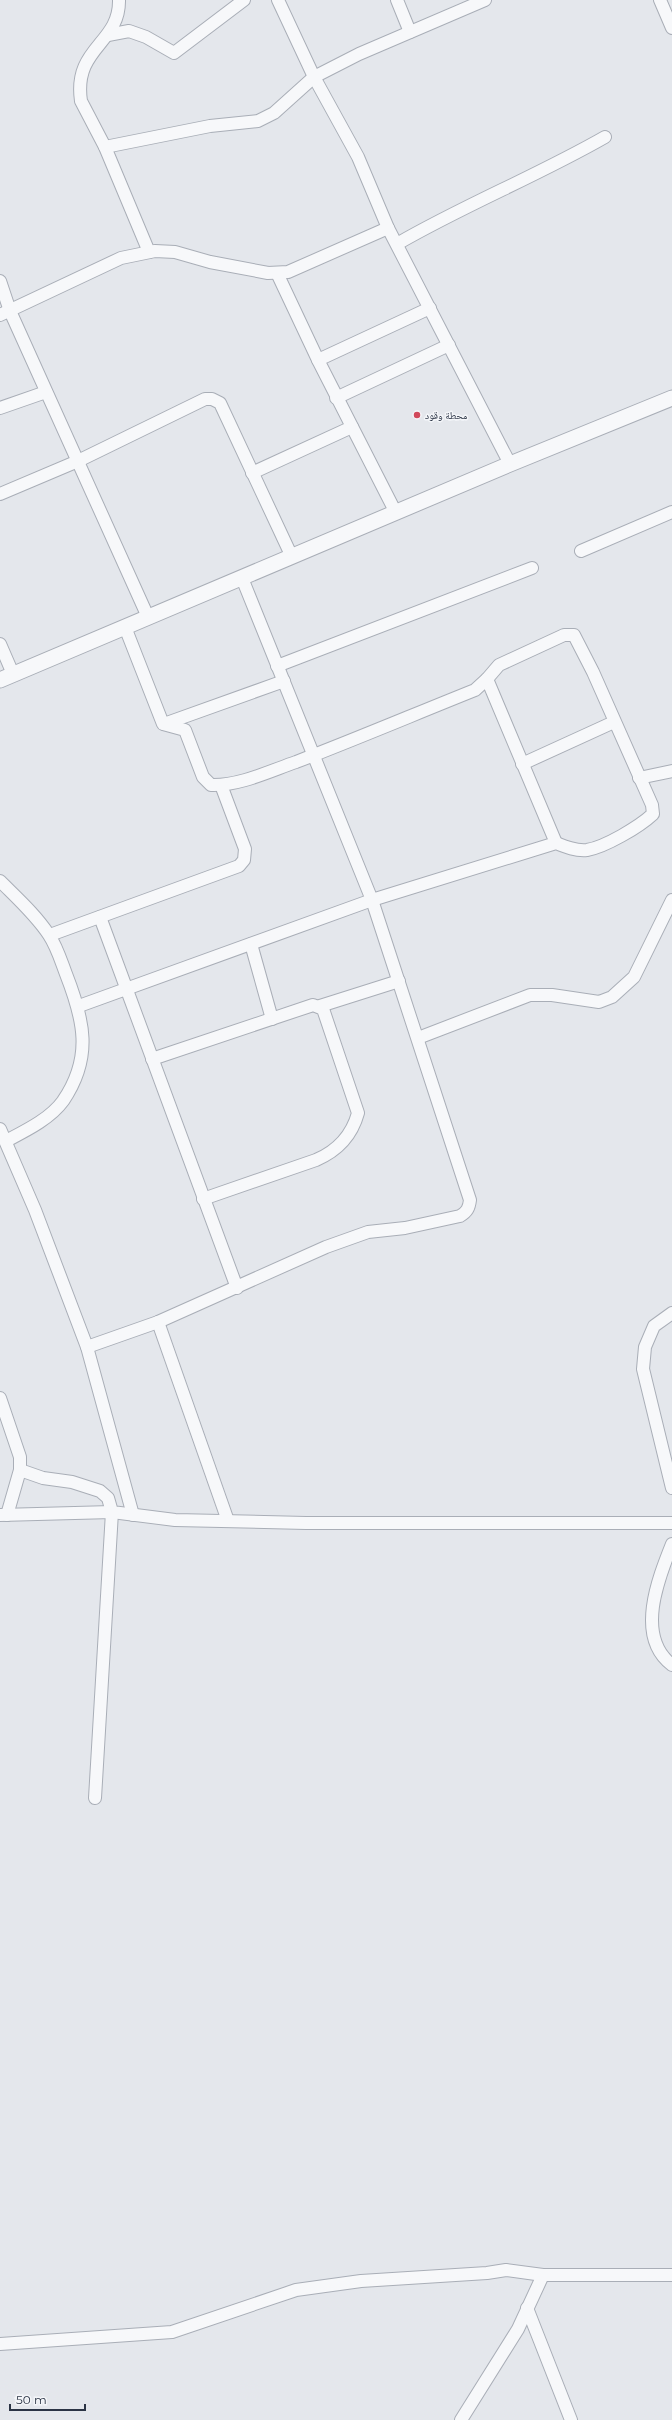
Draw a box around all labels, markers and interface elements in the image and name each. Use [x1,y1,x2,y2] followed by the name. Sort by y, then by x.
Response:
[425,409,468,422] place label: محطة وقود
[412,410,422,420] marker: محطة وقود
[10,2386,85,2412] scale bar
[16,2392,47,2407] text: 50 m

